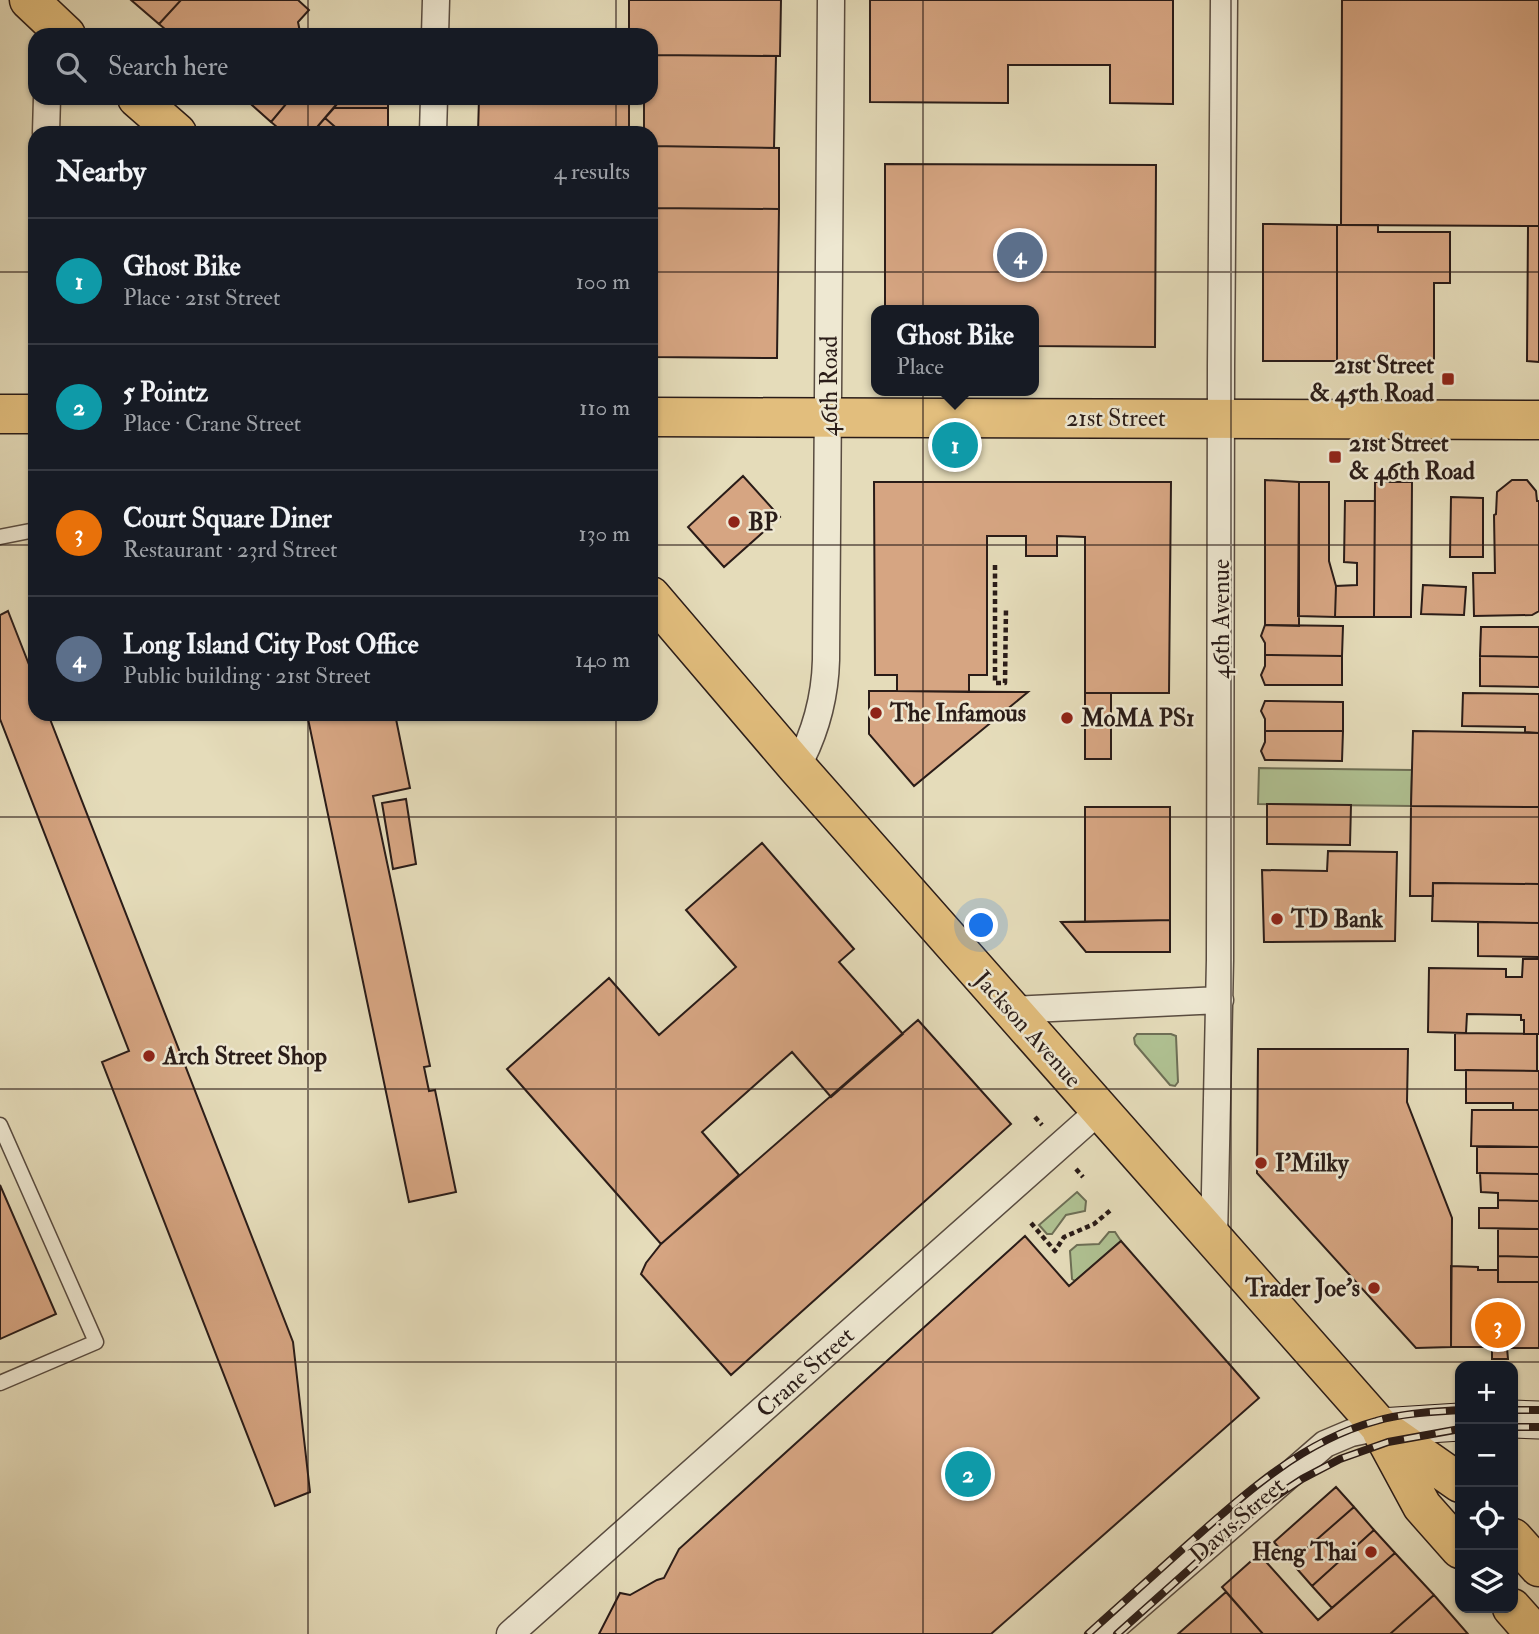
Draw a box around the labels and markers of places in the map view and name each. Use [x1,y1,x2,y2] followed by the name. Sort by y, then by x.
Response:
[997,229,1043,281] pin: 4
[1310,350,1434,409] place label: 21st Street & 45th Road
[1440,371,1456,387] marker: 21st Street & 45th Road
[932,419,978,471] pin: 1
[1349,428,1475,487] place label: 21st Street & 46th Road
[1327,449,1343,465] marker: 21st Street & 46th Road
[748,507,778,538] place label: BP
[726,514,742,530] marker: BP
[889,698,1026,729] place label: The Infamous
[1080,703,1195,734] place label: MoMA PS1
[868,705,884,721] marker: The Infamous
[1059,710,1075,726] marker: MoMA PS1
[1290,904,1383,935] place label: TD Bank
[1269,911,1285,927] marker: TD Bank
[162,1041,327,1072] place label: Arch Street Shop
[141,1048,157,1064] marker: Arch Street Shop
[1275,1148,1350,1179] place label: I'Milky
[1253,1155,1269,1171] marker: I'Milky
[1244,1273,1360,1304] place label: Trader Joe's
[1366,1280,1382,1296] marker: Trader Joe's
[1475,1299,1521,1351] pin: 3
[945,1448,991,1500] pin: 2
[1252,1537,1358,1568] place label: Heng Thai
[1363,1544,1379,1560] marker: Heng Thai

